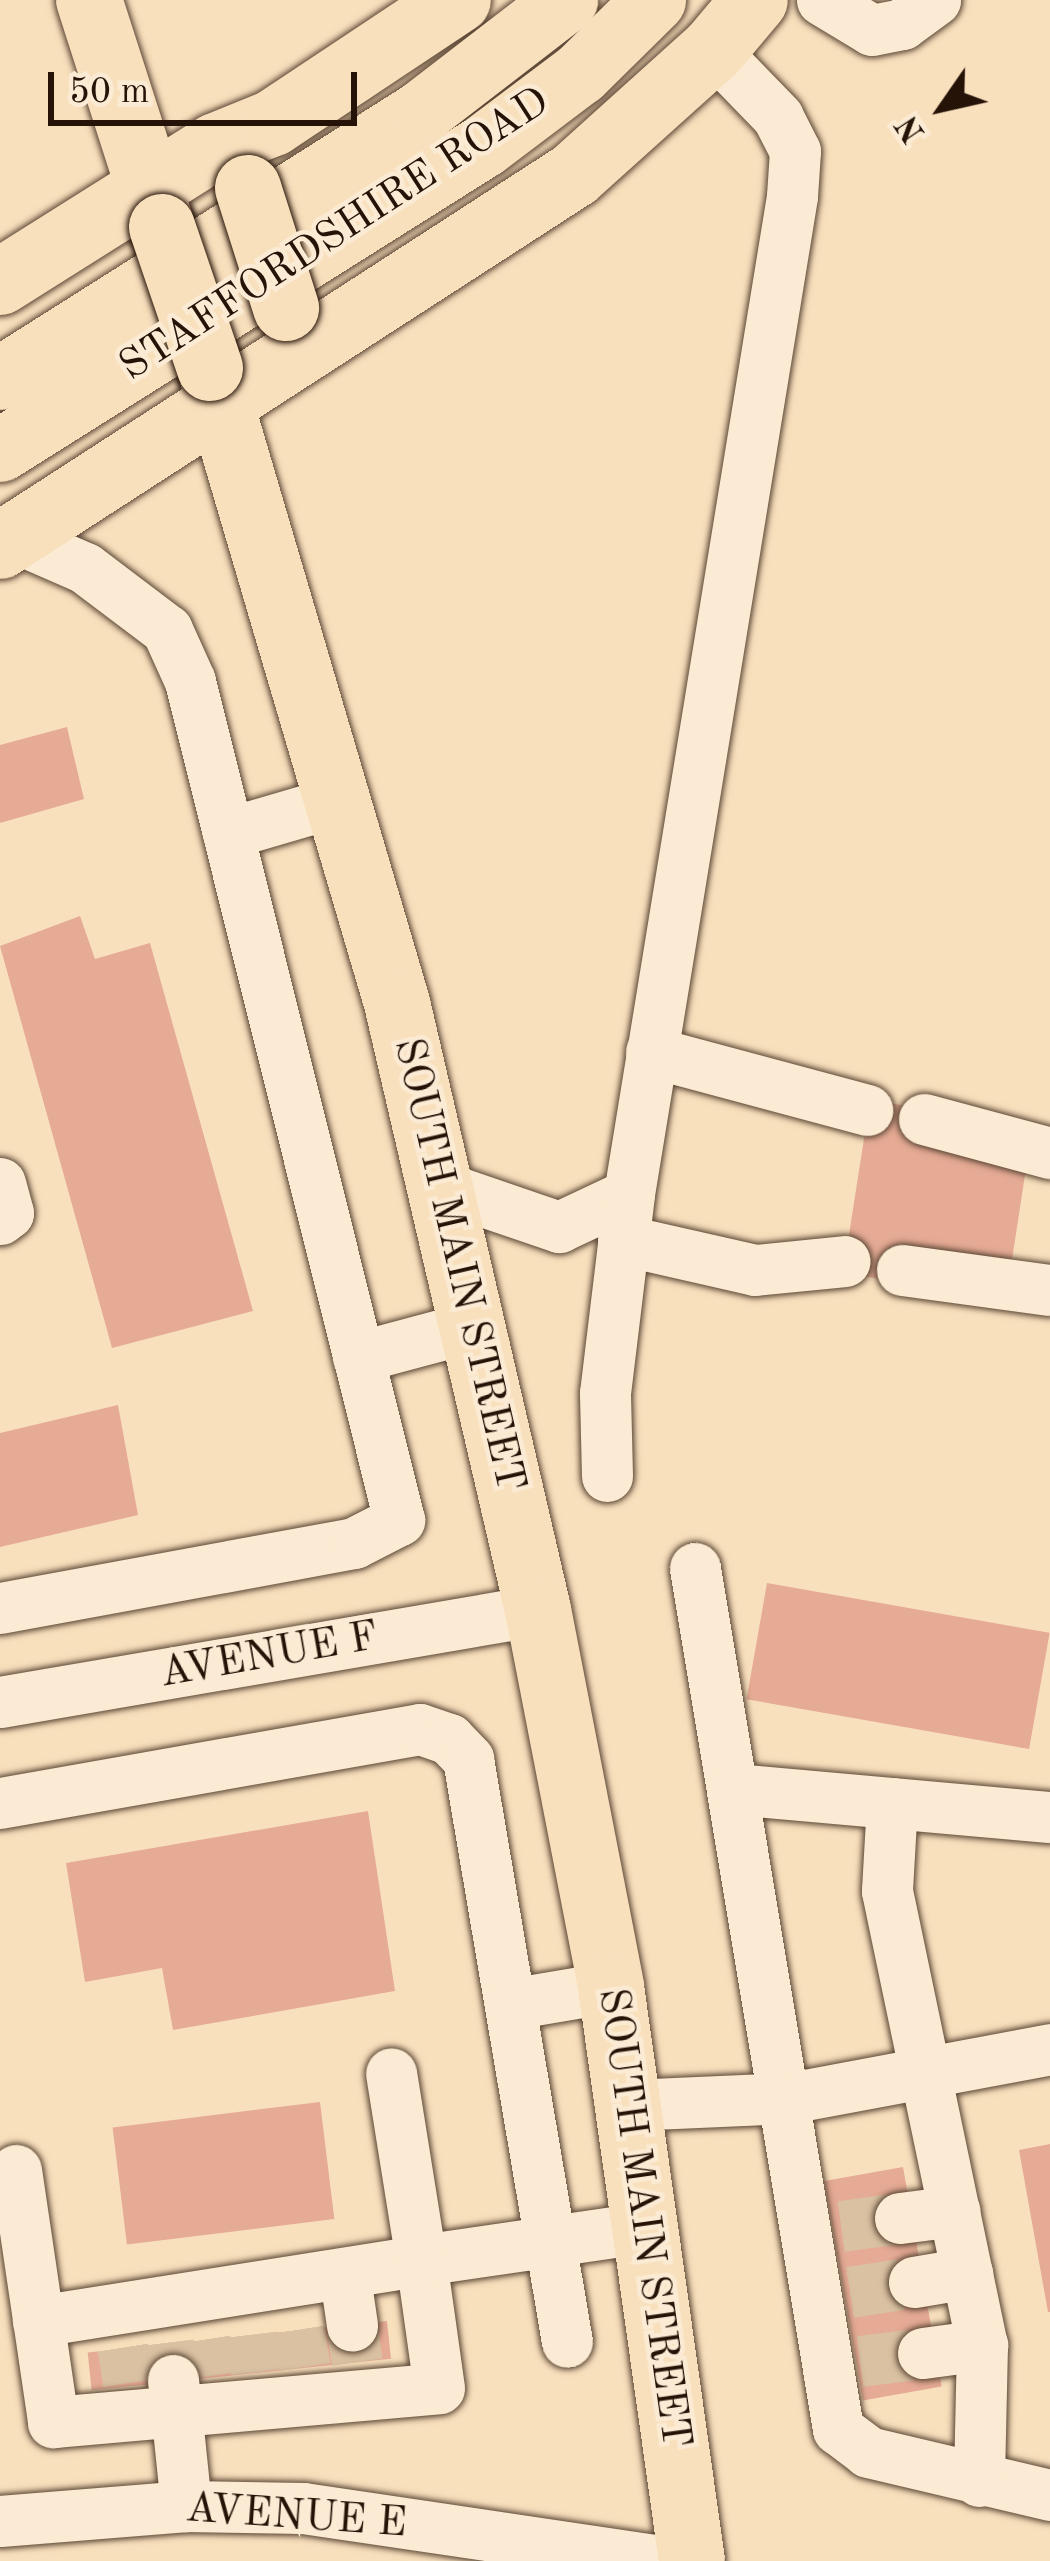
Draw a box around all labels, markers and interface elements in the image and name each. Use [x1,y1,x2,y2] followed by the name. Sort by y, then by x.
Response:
[54,48,363,122] scale bar
[882,48,1002,168] north arrow
[69,75,149,111] text: 50 m
[111,77,559,393] street label: STAFFORDSHIRE ROAD
[891,109,932,148] text: N
[381,1033,535,1497] street label: SOUTH MAIN STREET
[156,1612,382,1700] street label: AVENUE F
[586,1985,700,2451] street label: SOUTH MAIN STREET
[184,2484,408,2550] street label: AVENUE E

